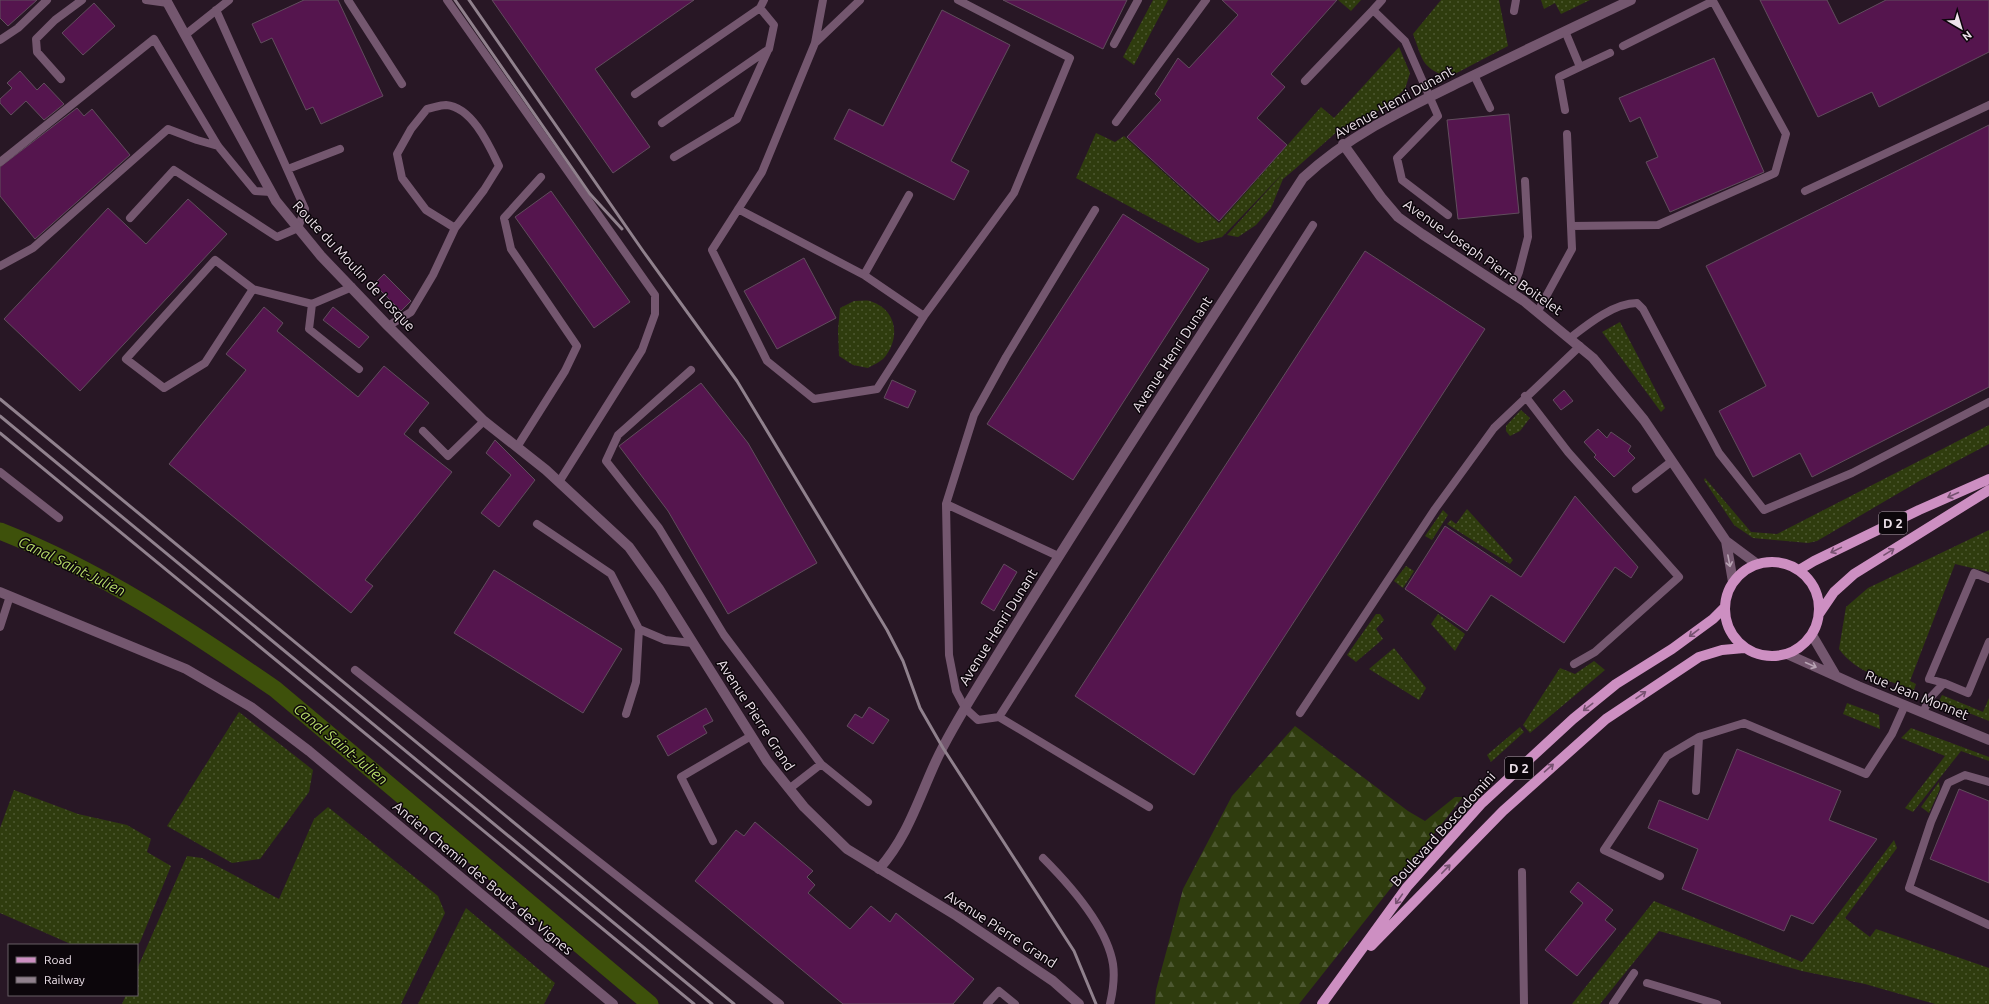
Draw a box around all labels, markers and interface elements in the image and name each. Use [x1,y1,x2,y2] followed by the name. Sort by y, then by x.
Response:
[1941,8,1981,48] north arrow
[1960,29,1974,43] text: N
[1331,62,1457,142] street label: Avenue Henri Dunant
[1400,196,1566,318] street label: Avenue Joseph Pierre Boitelet
[290,198,418,334] street label: Route du Moulin de Losque
[1129,293,1216,415] street label: Avenue Henri Dunant
[1948,492,1960,499] one-way arrow
[1879,512,1907,534] road number: D 2
[16,533,128,599] water label: Canal Saint-Julien
[1830,547,1842,554] one-way arrow
[1884,547,1895,556] one-way arrow
[1726,554,1734,567] one-way arrow
[956,565,1041,688] street label: Avenue Henri Dunant
[1689,628,1700,637] one-way arrow
[714,656,798,774] street label: Avenue Pierre Grand
[1805,662,1817,669] one-way arrow
[1863,667,1972,723] street label: Rue Jean Monnet
[1635,691,1647,699] one-way arrow
[291,700,391,788] water label: Canal Saint-Julien
[1582,702,1593,711] one-way arrow
[1505,757,1533,779] road number: D 2
[1544,764,1554,773] one-way arrow
[1387,769,1499,889] street label: Boulevard Boscodomini
[390,798,576,958] street label: Ancien Chemin des Bouts des Vignes
[1441,864,1451,874] one-way arrow
[942,887,1060,971] street label: Avenue Pierre Grand
[1395,893,1403,904] one-way arrow
[8,944,138,996] legend
[44,953,72,966] text: Road
[44,973,85,986] text: Railway

